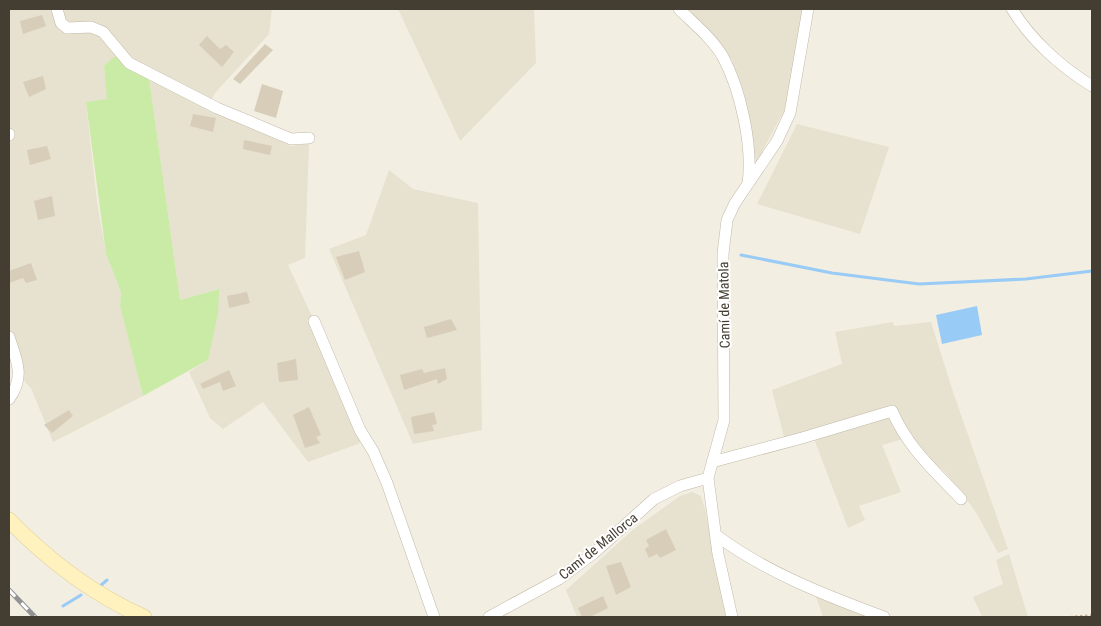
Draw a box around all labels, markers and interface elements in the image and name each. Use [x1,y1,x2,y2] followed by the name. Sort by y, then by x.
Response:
[715,262,733,348] street label: Camí de Matola
[555,509,641,583] street label: Camí de Mallorca

